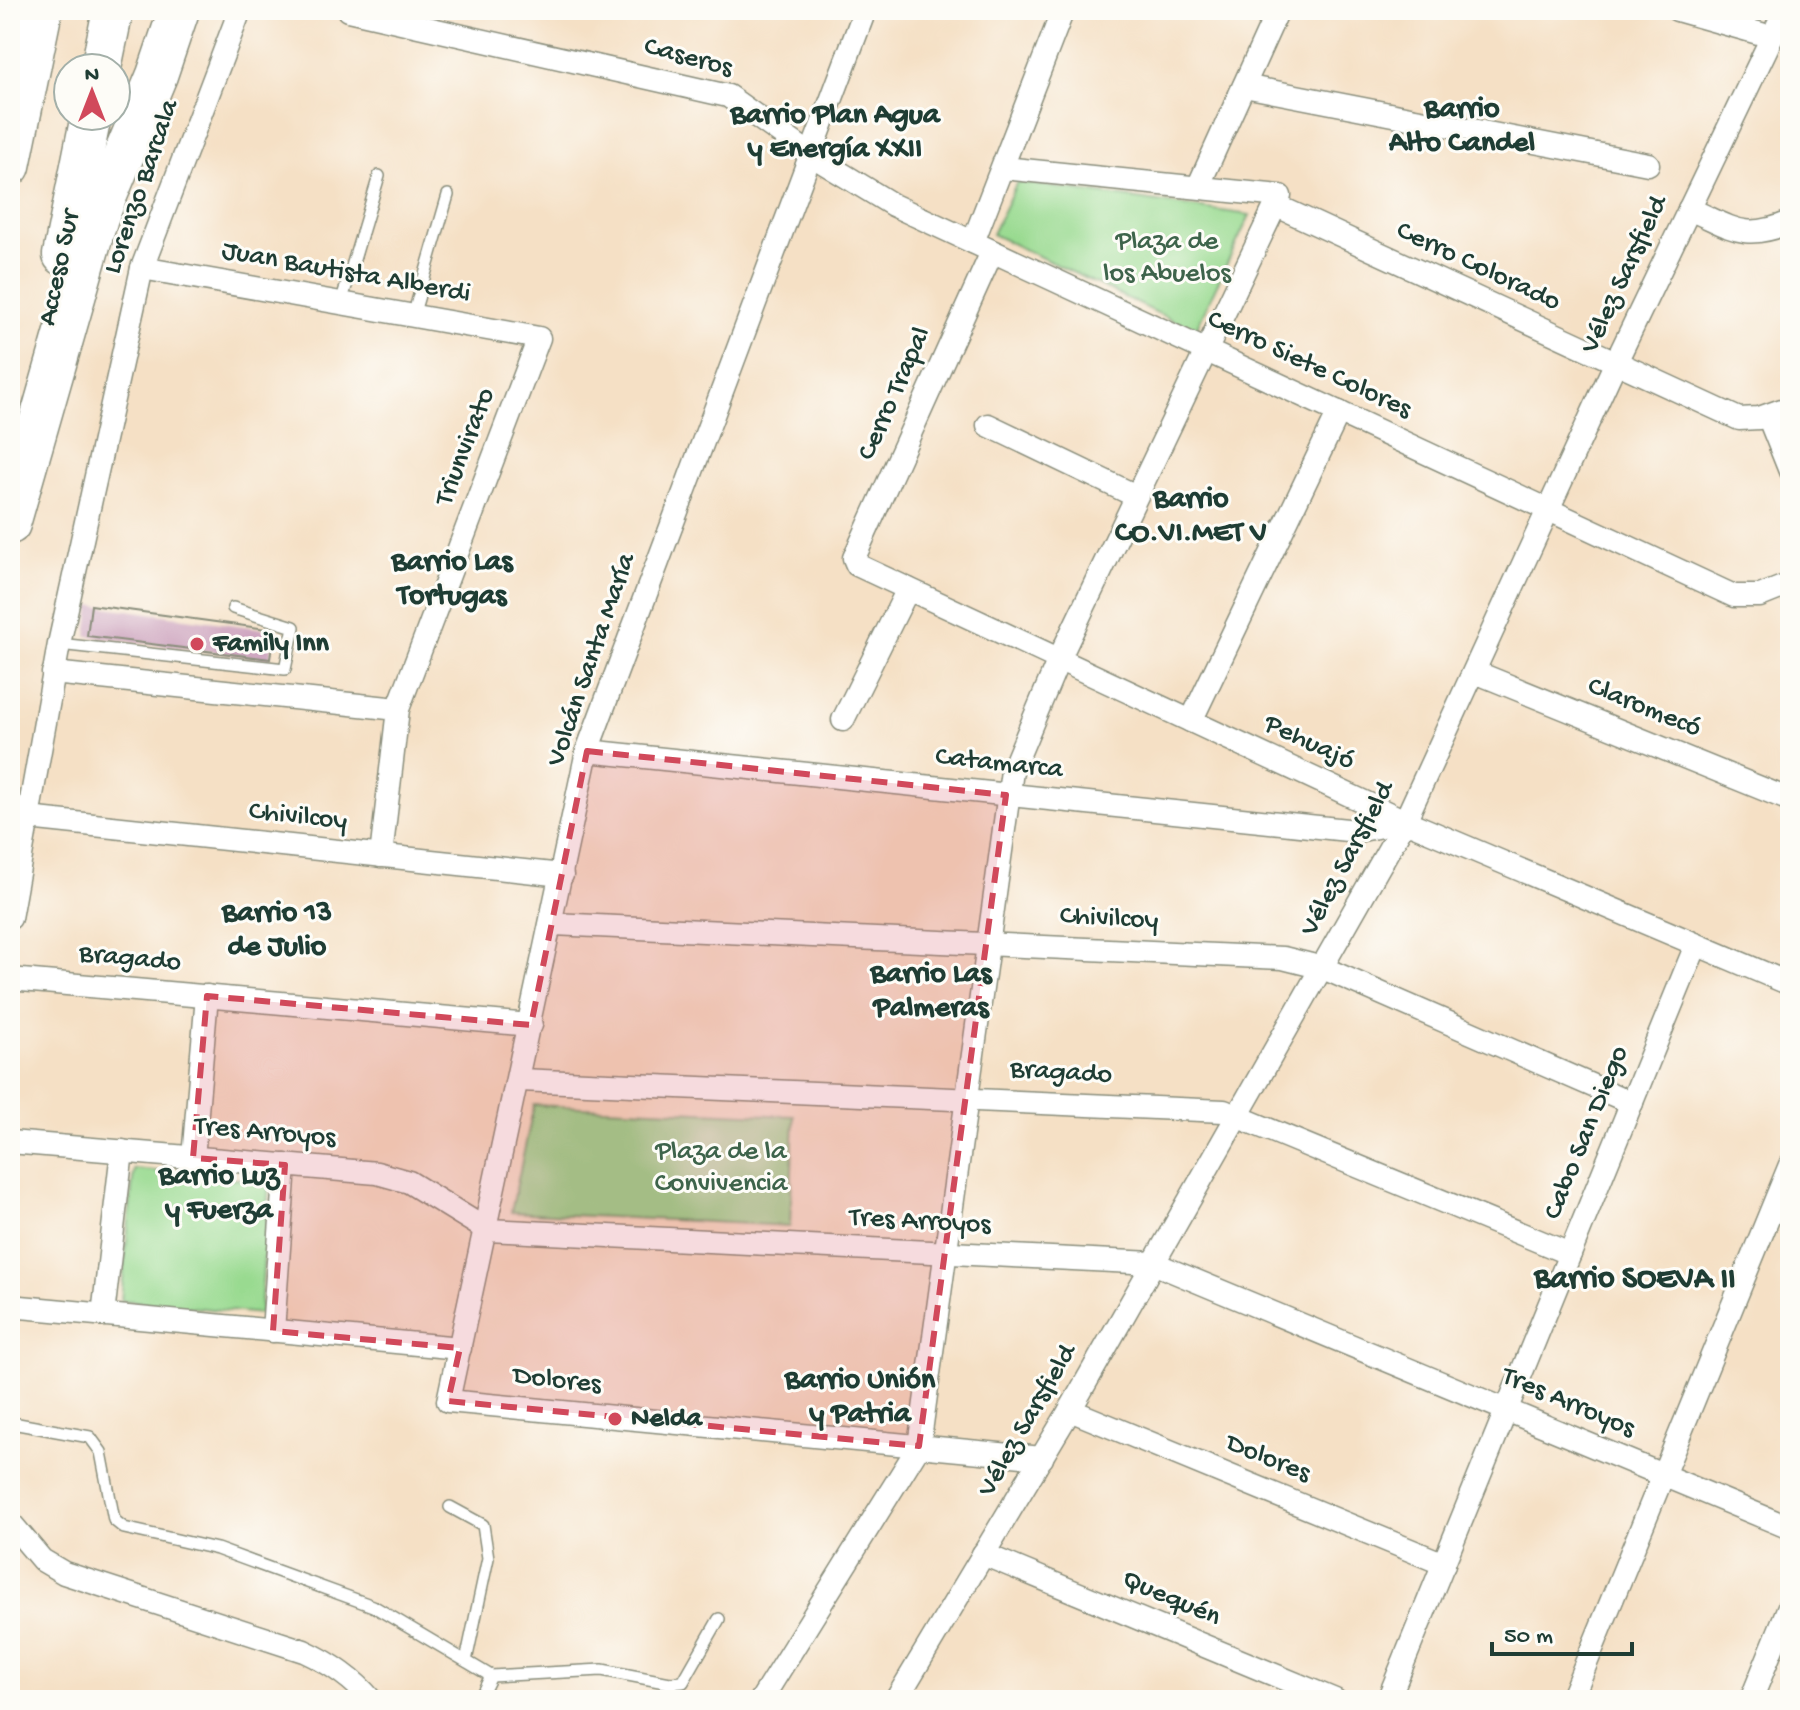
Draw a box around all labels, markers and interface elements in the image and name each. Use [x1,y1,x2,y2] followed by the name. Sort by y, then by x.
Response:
[640,30,737,86] street label: Caseros
[52,52,132,132] north arrow
[85,63,99,89] text: N
[1388,93,1535,162] district label: Barrio Alto Candel
[97,94,188,279] street label: Lorenzo Barcala
[729,99,941,168] district label: Barrio Plan Agua y Energía XXII
[1574,189,1677,360] street label: Vélez Sarsfield
[32,205,89,329] street label: Acceso Sur
[1391,215,1565,319] street label: Cerro Colorado
[1103,226,1231,291] park label: Plaza de los Abuelos
[219,235,473,311] street label: Juan Bautista Alberdi
[1202,303,1417,427] street label: Cerro Siete Colores
[851,322,939,466] street label: Cerro Trapal
[428,384,503,512] street label: Triunvirato
[1115,483,1267,552] district label: Barrio CO.VI.MET V
[390,546,514,615] district label: Barrio Las Tortugas
[540,548,644,772] street label: Volcán Santa María
[212,628,329,661] place label: Family Inn
[188,635,206,653] marker: Family Inn
[1582,670,1706,746] street label: Claromecó
[1257,707,1360,778] street label: Pehuajó
[934,741,1066,787] street label: Catamarca
[1293,774,1404,943] street label: Vélez Sarsfield
[247,795,349,839] street label: Chivilcoy
[221,897,332,966] district label: Barrio 13 de Julio
[1059,900,1159,938] street label: Chivilcoy
[77,938,182,980] street label: Bragado
[869,958,993,1027] district label: Barrio Las Palmeras
[1537,1041,1637,1225] street label: Cabo San Diego
[1008,1054,1113,1092] street label: Bragado
[191,1110,338,1156] street label: Tres Arroyos
[655,1136,789,1201] park label: Plaza de la Convivencia
[158,1160,281,1229] district label: Barrio Luz y Fuerza
[846,1202,992,1242] street label: Tres Arroyos
[1533,1261,1736,1299] district label: Barrio SOEVA II
[971,1337,1086,1504] street label: Vélez Sarsfield
[1495,1359,1640,1446] street label: Tres Arroyos
[509,1360,603,1402] street label: Dolores
[784,1364,936,1433] district label: Barrio Unión y Patria
[631,1403,703,1436] place label: Nelda
[606,1410,624,1428] marker: Nelda
[1219,1426,1316,1491] street label: Dolores
[1117,1563,1226,1635] street label: Quequén
[1492,1606,1632,1656] scale bar
[1504,1623,1553,1652] text: 50 m

